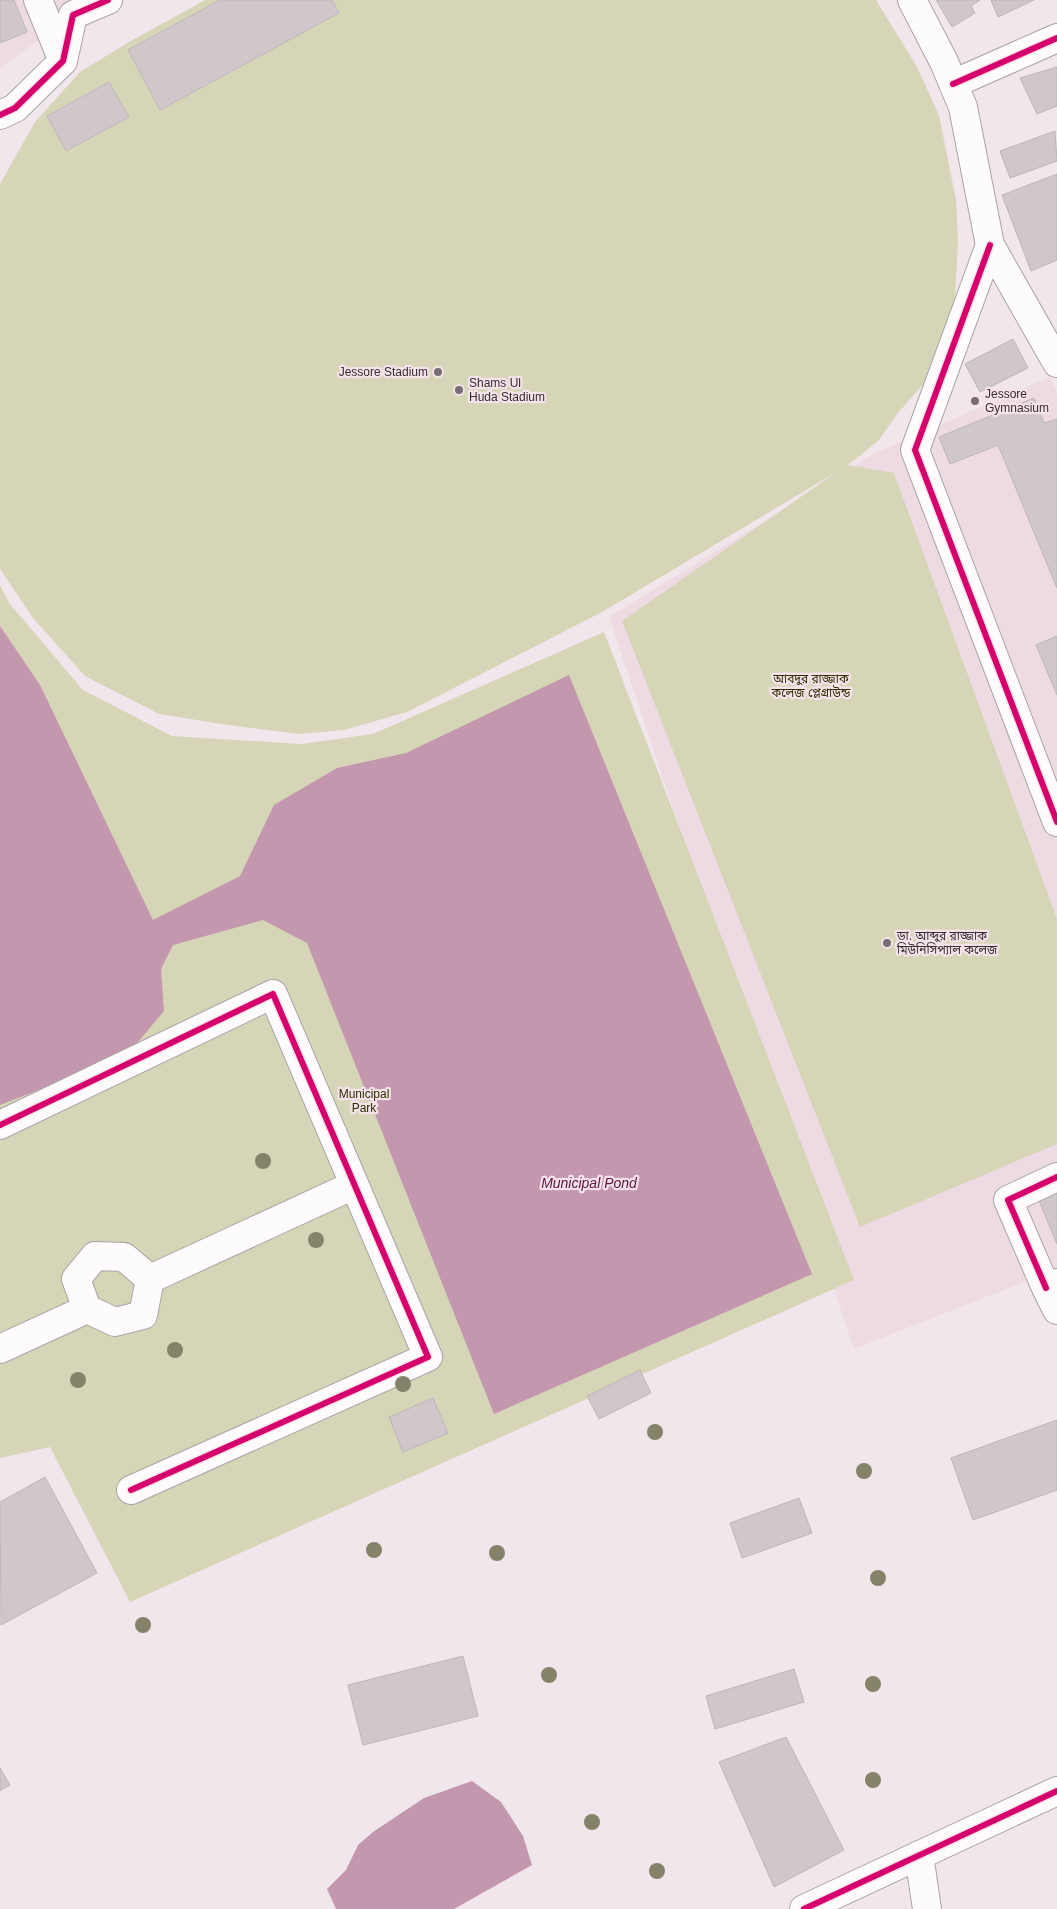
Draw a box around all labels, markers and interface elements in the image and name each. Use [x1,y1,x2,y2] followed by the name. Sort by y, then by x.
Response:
[339,365,428,379] place label: Jessore Stadium
[432,366,444,378] marker: Jessore Stadium
[469,376,545,404] place label: Shams Ul Huda Stadium
[453,384,465,396] marker: Shams Ul Huda Stadium
[985,387,1049,415] place label: Jessore Gymnasium
[969,395,981,407] marker: Jessore Gymnasium
[771,672,851,700] park label: আবদুর রাজ্জাক কলেজ প্লেগ্রাউন্ড
[896,929,998,957] place label: ডা. আব্দুর রাজ্জাক মিউনিসিপ্যাল কলেজ
[881,937,893,949] marker: ডা. আব্দুর রাজ্জাক মিউনিসিপ্যাল কলেজ
[339,1087,389,1115] park label: Municipal Park
[541,1175,638,1191] water label: Municipal Pond

